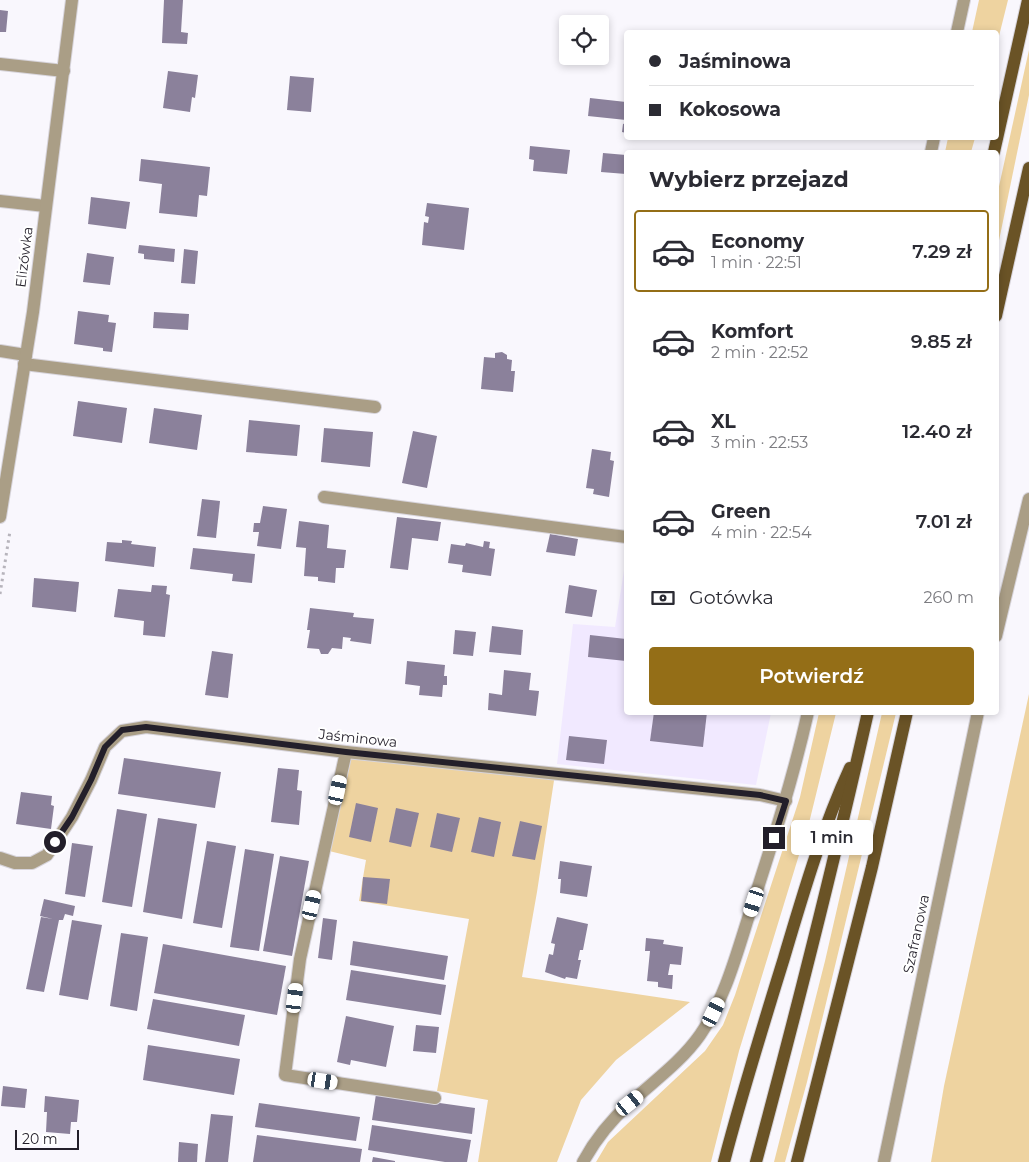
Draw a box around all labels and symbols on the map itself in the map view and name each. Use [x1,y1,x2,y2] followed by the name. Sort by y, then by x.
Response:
[11,225,37,289] street label: Elizówka
[317,725,398,751] street label: Jaśminowa
[327,774,348,806] car
[792,820,874,856] callout: 1 min
[763,827,785,849] route end
[44,831,66,853] route start
[742,885,765,919] car
[301,889,322,921] car
[899,893,933,975] street label: Szafranowa
[285,982,304,1014] car
[700,995,727,1029] car
[307,1071,338,1091] car
[613,1088,646,1118] car
[15,1127,79,1150] scale bar

